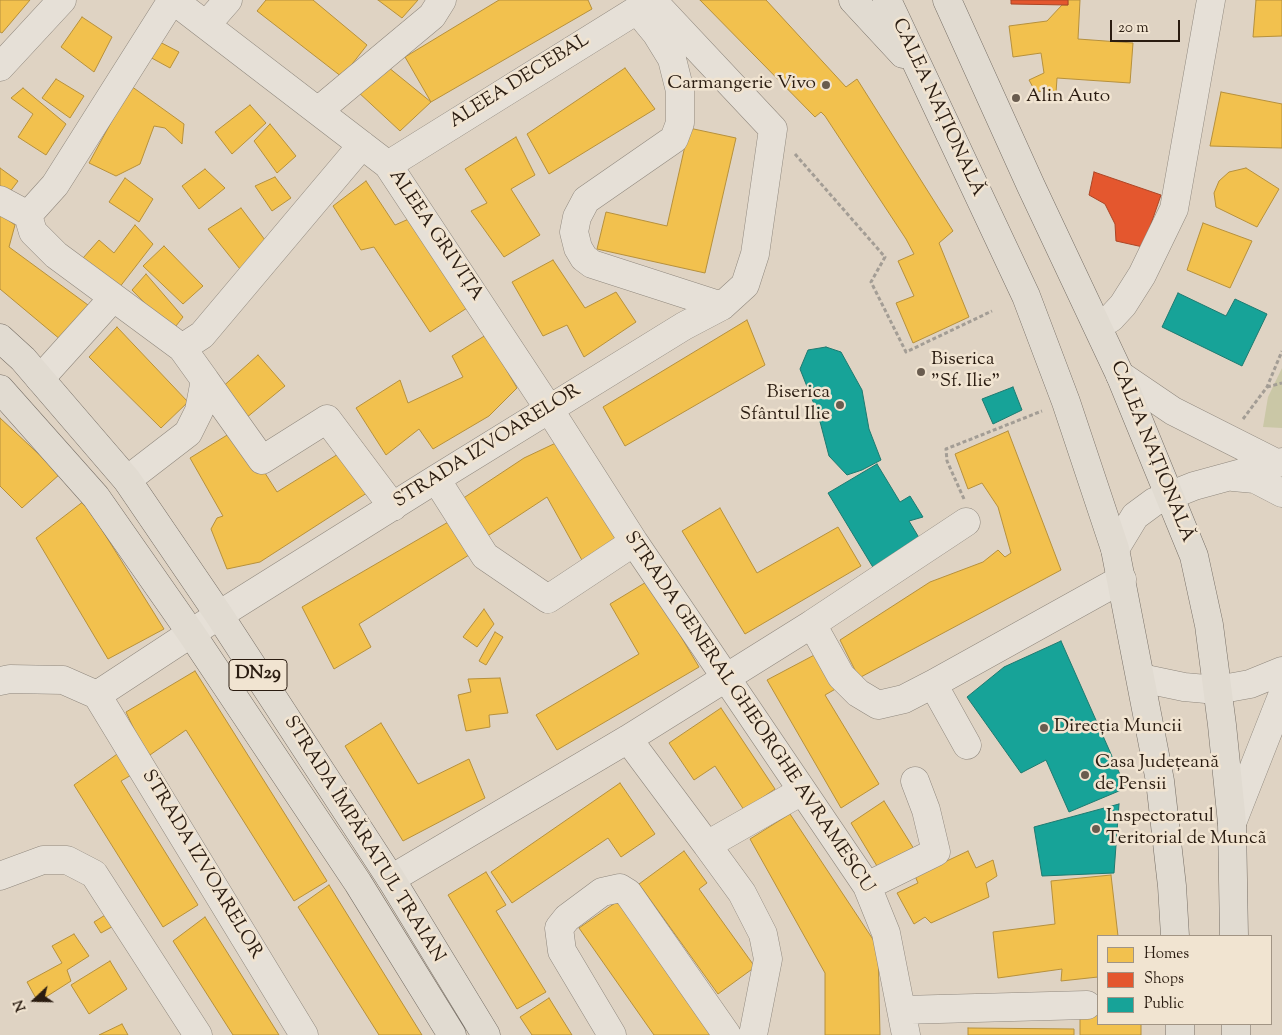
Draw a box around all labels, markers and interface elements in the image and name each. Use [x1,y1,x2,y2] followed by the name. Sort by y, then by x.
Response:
[1112,10,1182,42] scale bar
[886,15,988,201] street label: CALEA NAȚIONALĂ
[1118,18,1149,39] text: 20 m
[446,30,594,134] street label: ALEEA DECEBAL
[667,74,816,96] place label: Carmangerie Vivo
[820,79,832,91] marker: Carmangerie Vivo
[1026,87,1110,109] place label: Alin Auto
[1010,92,1022,104] marker: Alin Auto
[383,166,487,306] street label: ALEEA GRIVIȚA
[931,350,1000,394] place label: Biserica "Sf. Ilie"
[1104,358,1198,546] street label: CALEA NAȚIONALĂ
[915,366,927,378] marker: Biserica "Sf. Ilie"
[390,380,586,514] street label: STRADA IZVOARELOR
[740,383,830,427] place label: Biserica Sfântul Ilie
[834,399,846,411] marker: Biserica Sfântul Ilie
[618,528,878,898] street label: STRADA GENERAL GHEORGHE AVRAMESCU
[229,660,287,690] road number: DN29
[277,713,449,967] street label: STRADA ÎMPĂRATUL TRAIAN
[1054,717,1182,739] place label: Direcția Muncii
[1038,722,1050,734] marker: Direcția Muncii
[1095,753,1219,797] place label: Casa Județeană de Pensii
[136,766,266,964] street label: STRADA IZVOARELOR
[1079,769,1091,781] marker: Casa Județeană de Pensii
[1106,807,1266,851] place label: Inspectoratul Teritorial de Muncã
[1090,823,1102,835] marker: Inspectoratul Teritorial de Muncã
[1097,935,1272,1025] legend
[1144,944,1189,965] text: Homes
[1144,969,1184,990] text: Shops
[10,975,60,1025] north arrow
[1144,994,1184,1015] text: Public
[10,997,32,1014] text: N

